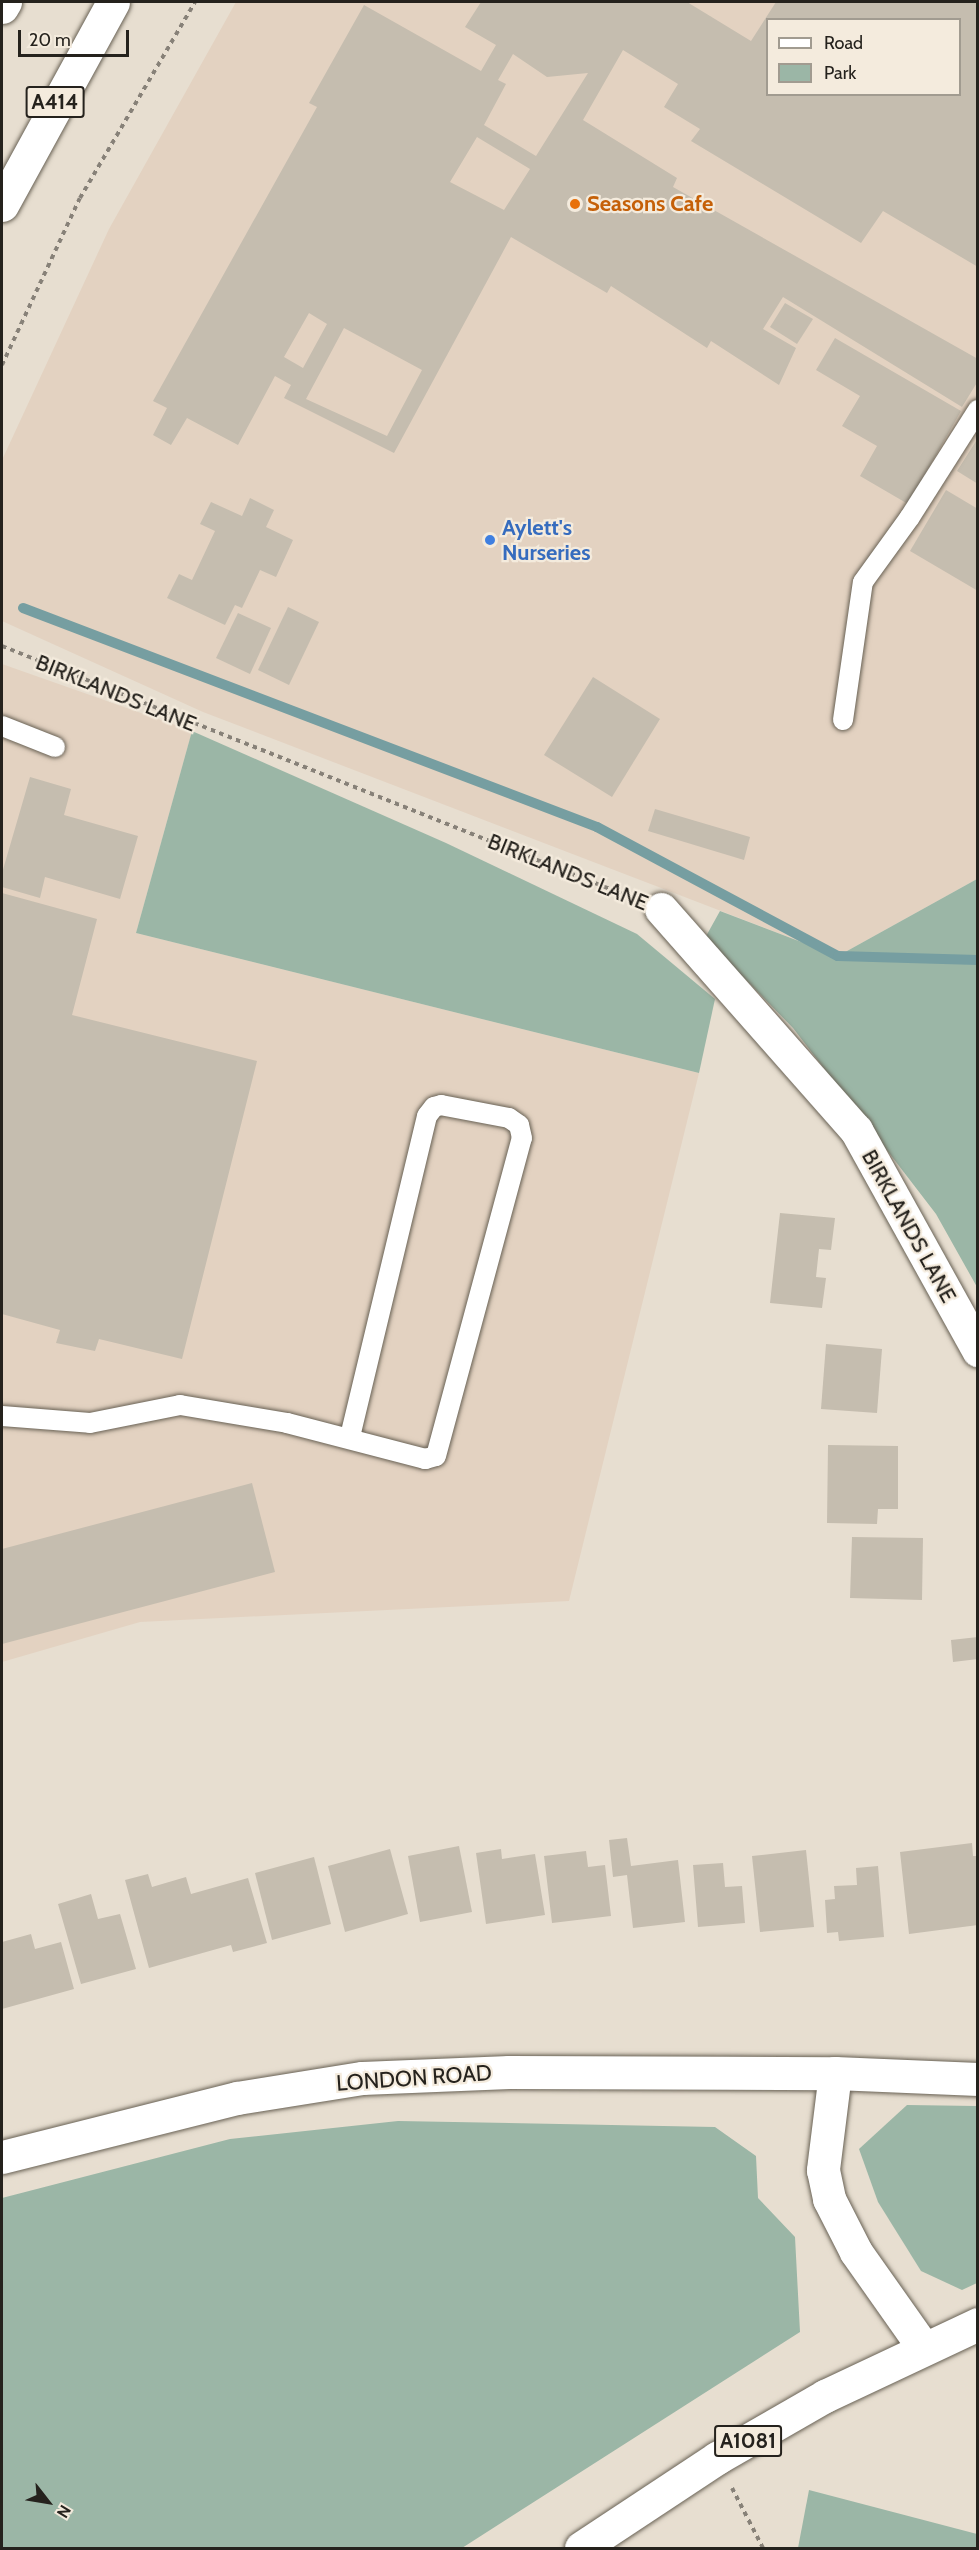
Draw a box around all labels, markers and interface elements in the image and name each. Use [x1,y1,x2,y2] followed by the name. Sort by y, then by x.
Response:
[21,18,132,56] scale bar
[766,18,961,96] legend
[29,29,71,51] text: 20 m
[824,32,863,54] text: Road
[824,62,856,84] text: Park
[25,84,85,120] road number: A414
[587,191,713,217] place label: Seasons Cafe
[568,197,582,211] marker: Seasons Cafe
[502,514,591,566] place label: Aylett's Nurseries
[483,533,497,547] marker: Aylett's Nurseries
[32,649,200,737] street label: BIRKLANDS LANE
[484,828,652,916] street label: BIRKLANDS LANE
[856,1145,962,1307] street label: BIRKLANDS LANE
[335,2059,493,2097] street label: LONDON ROAD
[714,2423,783,2459] road number: A1081
[18,2472,78,2532] north arrow
[53,2502,75,2521] text: N

